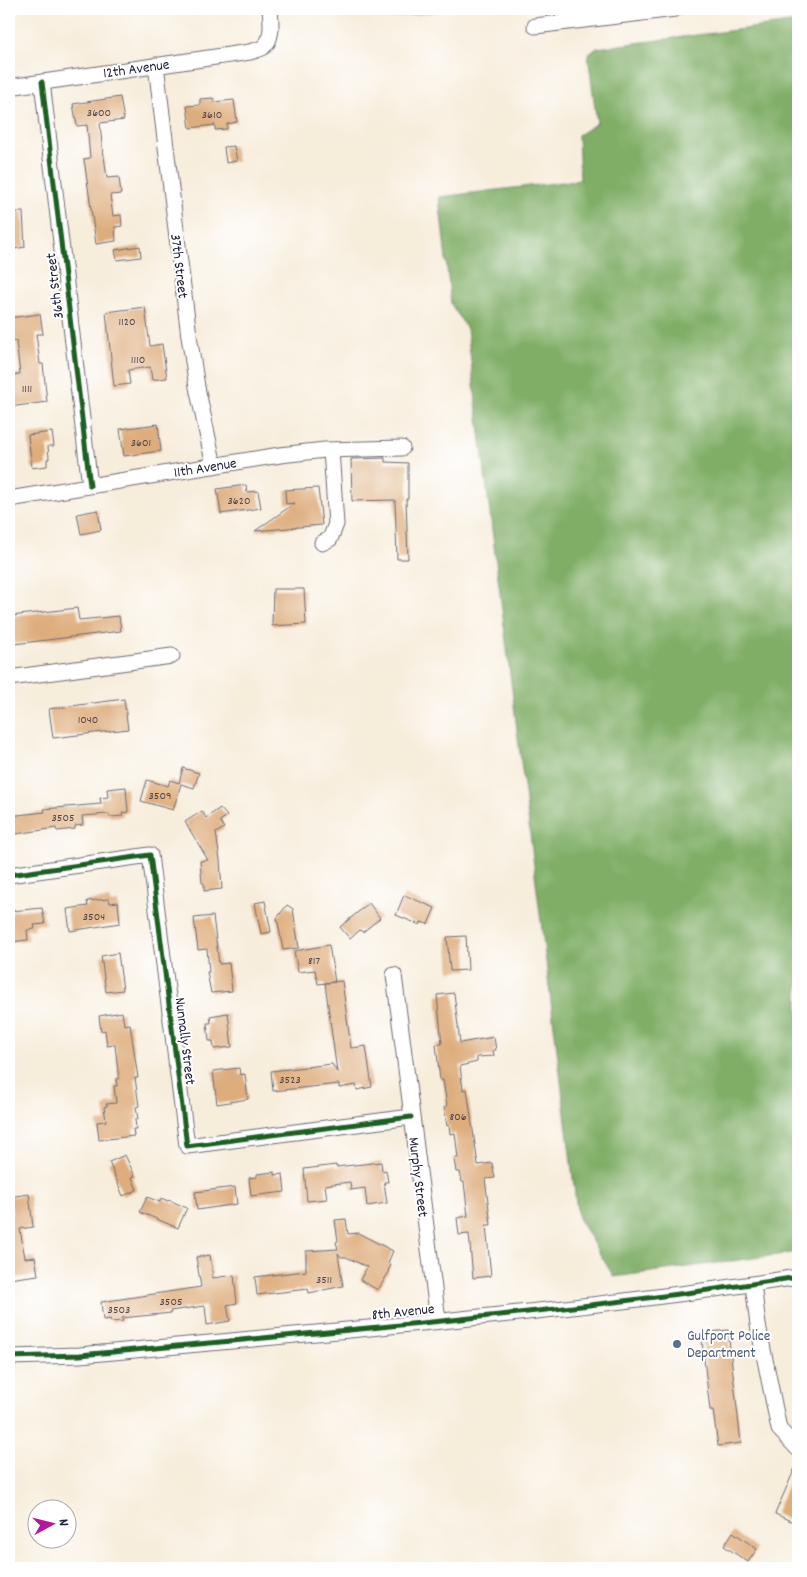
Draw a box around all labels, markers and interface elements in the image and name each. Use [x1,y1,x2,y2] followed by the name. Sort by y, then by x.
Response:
[102,54,171,86] street label: 12th Avenue
[87,105,111,122] house number: 3600
[202,107,222,124] house number: 3610
[163,233,193,300] street label: 37th Street
[41,251,71,320] street label: 36th Street
[118,314,136,331] house number: 1120
[131,352,145,369] house number: 1110
[22,381,32,398] house number: 1111
[131,435,151,452] house number: 3601
[172,453,239,485] street label: 11th Avenue
[228,493,251,510] house number: 3620
[78,712,98,729] house number: 1040
[149,788,171,805] house number: 3509
[52,810,74,827] house number: 3505
[83,909,105,926] house number: 3504
[308,953,320,970] house number: 817
[168,996,200,1087] street label: Nunnally Street
[279,1072,301,1089] house number: 3523
[449,1109,467,1126] house number: 806
[401,1136,433,1219] street label: Murphy Street
[316,1272,332,1289] house number: 3511
[160,1294,182,1311] house number: 3505
[371,1299,436,1327] street label: 8th Avenue
[108,1302,130,1319] house number: 3503
[687,1326,771,1365] place label: Gulfport Police Department
[671,1338,683,1350] marker: Gulfport Police Department
[28,1500,78,1550] north arrow
[53,1518,73,1527] text: N

